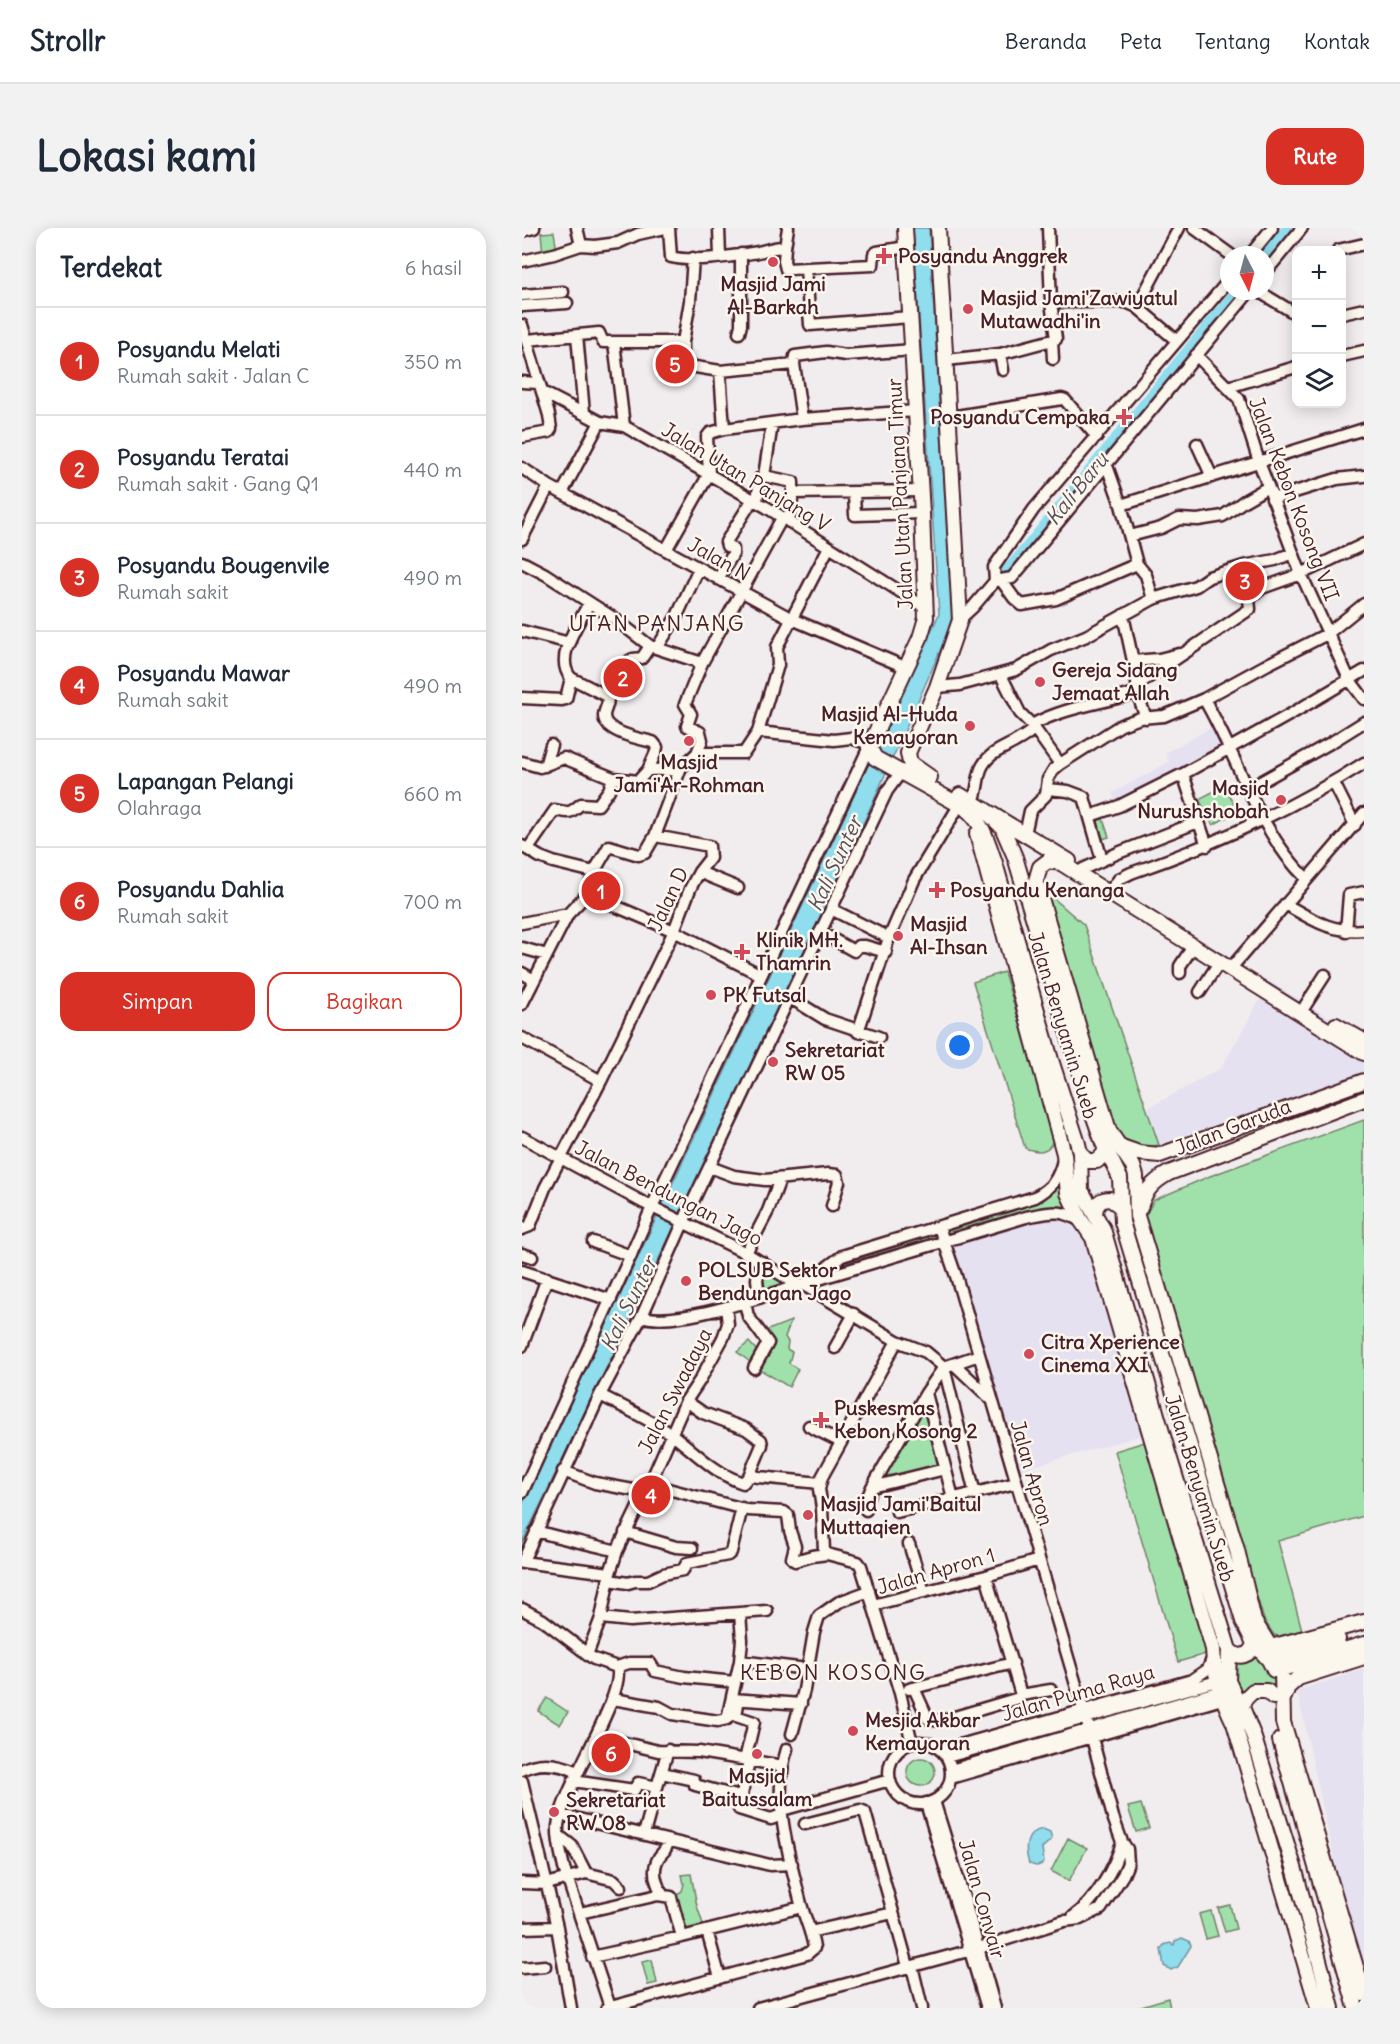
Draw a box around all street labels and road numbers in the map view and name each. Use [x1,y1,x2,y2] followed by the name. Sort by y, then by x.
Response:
[881,377,918,611] street label: Jalan Utan Panjang Timur
[1244,393,1345,604] street label: Jalan Kebon Kosong VII
[657,416,835,537] street label: Jalan Utan Panjang V
[684,531,755,586] street label: Jalan N
[642,863,693,935] street label: Jalan D
[1023,928,1104,1122] street label: Jalan Benyamin Sueb
[1171,1093,1295,1160] street label: Jalan Garuda
[571,1134,767,1251] street label: Jalan Bendungan Jago
[632,1324,717,1458] street label: Jalan Swadaya
[1160,1391,1241,1585] street label: Jalan Benyamin Sueb
[1005,1417,1059,1529] street label: Jalan Apron
[874,1542,998,1599] street label: Jalan Apron 1
[999,1659,1157,1726] street label: Jalan Puma Raya
[954,1836,1011,1961] street label: Jalan Convair

